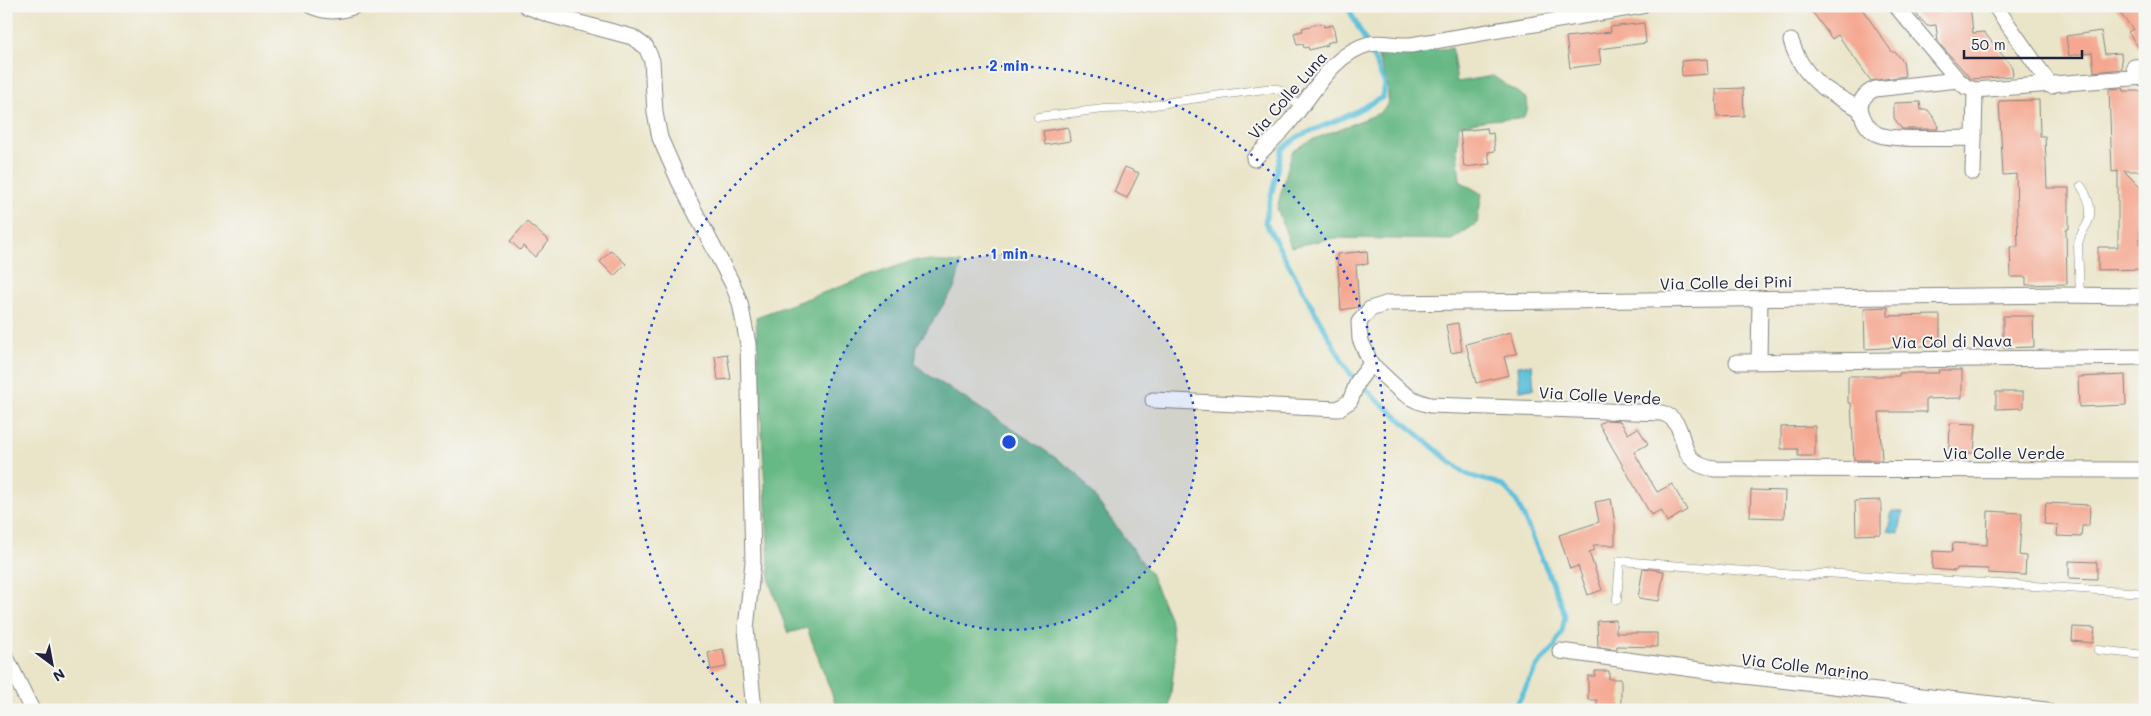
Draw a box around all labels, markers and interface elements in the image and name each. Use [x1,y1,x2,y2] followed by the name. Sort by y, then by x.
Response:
[1964,28,2081,60] scale bar
[1971,34,2006,54] text: 50 m
[1243,46,1331,143] street label: Via Colle Luna
[989,55,1029,75] text: 2 min
[990,243,1028,263] text: 1 min
[1659,270,1793,294] street label: Via Colle dei Pini
[1891,329,2013,353] street label: Via Col di Nava
[1538,381,1662,409] street label: Via Colle Verde
[1000,433,1018,451] centre of rings
[1943,442,2065,463] street label: Via Colle Verde
[28,638,78,688] north arrow
[1740,648,1870,684] street label: Via Colle Marino
[50,665,69,686] text: N

